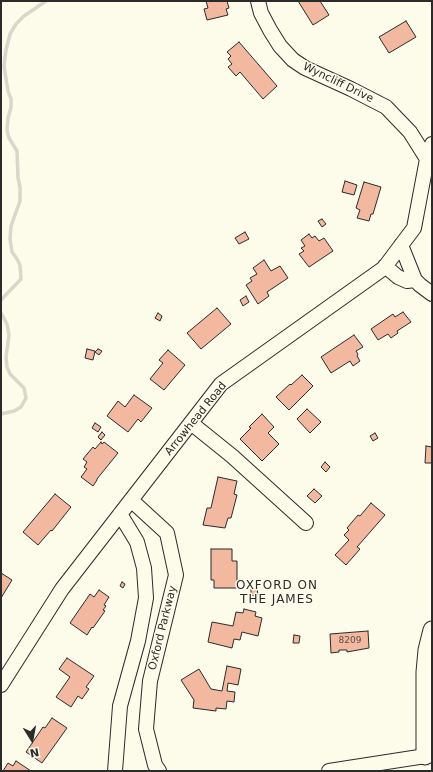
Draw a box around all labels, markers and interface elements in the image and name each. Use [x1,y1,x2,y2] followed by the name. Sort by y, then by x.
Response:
[301,60,375,106] street label: Wyncliff Drive
[162,380,230,458] street label: Arrowhead Road
[236,579,318,607] district label: OXFORD ON THE JAMES
[146,584,180,672] street label: Oxford Parkway
[339,636,361,646] house number: 8209
[12,720,52,760] north arrow
[29,745,40,760] text: N

